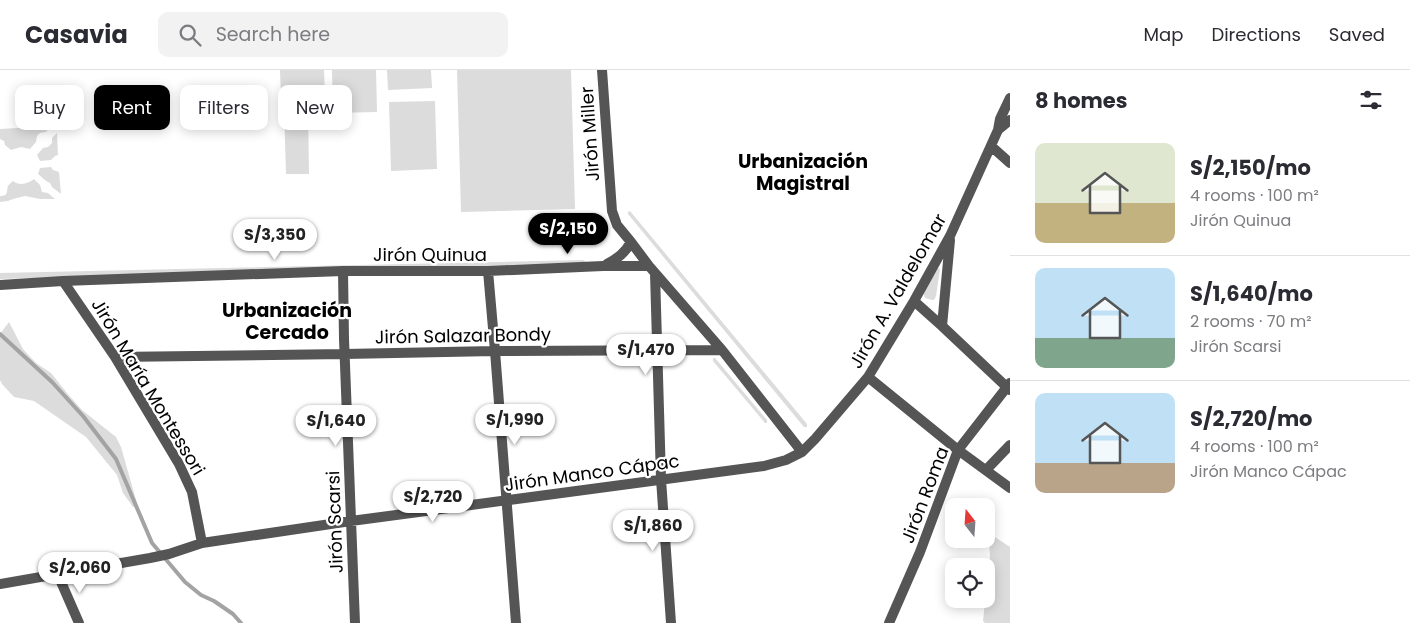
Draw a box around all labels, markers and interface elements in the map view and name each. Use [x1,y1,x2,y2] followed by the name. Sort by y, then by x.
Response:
[158,12,508,57] search box
[25,18,128,51] text: Casavia
[176,21,204,49] icon: search
[216,21,330,48] text: Search here
[1144,22,1183,47] text: Map
[1211,22,1301,47] text: Directions
[1329,22,1385,47] text: Saved
[15,85,84,130] chip: Buy
[94,85,170,130] chip: Rent
[180,85,268,130] chip: Filters
[278,85,352,130] chip: New
[574,85,605,182] street label: Jirón Miller
[1035,86,1127,115] text: 8 homes
[1357,86,1385,114] icon: filters
[738,148,868,197] district label: Urbanización Magistral
[1190,153,1311,182] text: S/2,150/mo
[1075,163,1135,223] icon: home
[1190,184,1319,207] text: 4 rooms · 100 m²
[843,209,952,373] street label: Jirón A. Valdelomar
[1190,209,1291,232] text: Jirón Quinua
[522,212,614,255] pin: S/2,150
[539,217,597,240] text: S/2,150
[229,218,321,261] pin: S/3,350
[244,223,306,246] text: S/3,350
[373,242,487,267] street label: Jirón Quinua
[1190,279,1313,308] text: S/1,640/mo
[1075,288,1135,348] icon: home
[86,294,211,480] street label: Jirón María Montessori
[222,297,352,346] district label: Urbanización Cercado
[1190,310,1312,333] text: 2 rooms · 70 m²
[375,321,551,350] street label: Jirón Salazar Bondy
[600,334,692,376] pin: S/1,470
[1190,335,1281,358] text: Jirón Scarsi
[617,338,675,361] text: S/1,470
[290,404,382,447] pin: S/1,640
[469,404,561,446] pin: S/1,990
[1190,404,1313,433] text: S/2,720/mo
[486,408,544,431] text: S/1,990
[306,409,366,432] text: S/1,640
[1075,413,1135,473] icon: home
[1190,435,1319,458] text: 4 rooms · 100 m²
[895,443,954,547] street label: Jirón Roma
[503,448,681,497] street label: Jirón Manco Cápac
[1190,460,1347,483] text: Jirón Manco Cápac
[320,470,349,574] street label: Jirón Scarsi
[387,480,479,523] pin: S/2,720
[404,485,462,508] text: S/2,720
[945,498,995,548] north arrow
[945,498,995,608] map controls
[607,510,699,552] pin: S/1,860
[624,514,682,537] text: S/1,860
[34,552,126,594] pin: S/2,060
[49,556,111,579] text: S/2,060
[945,558,995,608] button: locate

